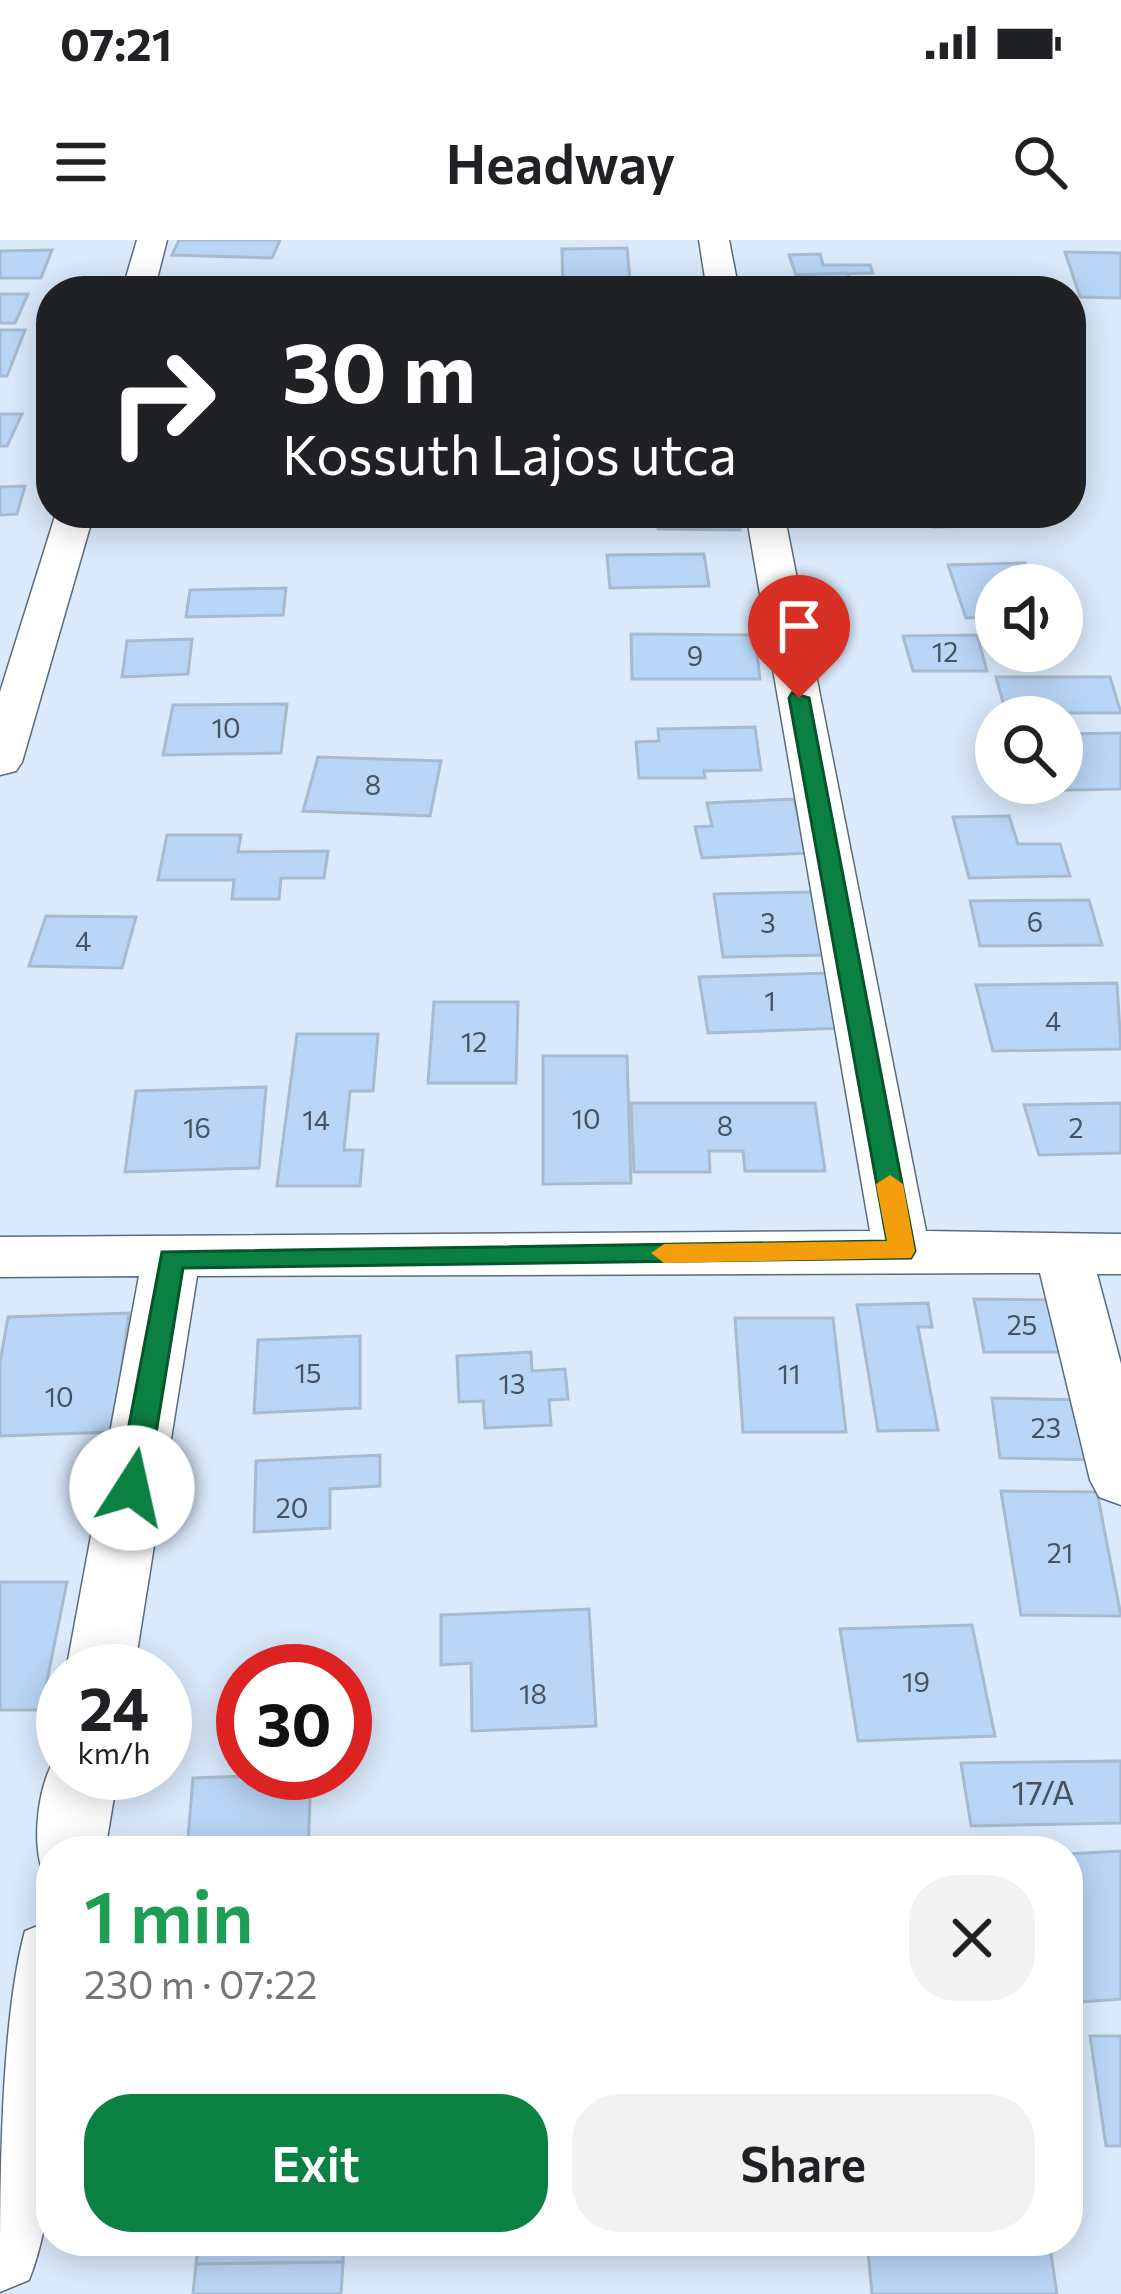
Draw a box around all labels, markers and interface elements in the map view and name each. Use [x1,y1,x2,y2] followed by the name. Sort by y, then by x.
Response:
[60,15,172,70] text: 07:21
[48,129,114,195] icon: menu
[446,129,675,195] text: Headway
[1007,129,1073,195] icon: search
[282,318,476,420] text: 30 m
[84,324,240,480] icon: right
[282,420,737,486] text: Kossuth Lajos utca
[975,564,1083,804] map controls
[975,564,1083,672] button: sound
[748,575,850,698] pin
[766,593,832,659] icon: arrive
[932,635,958,668] house number: 12
[687,639,703,672] house number: 9
[975,696,1083,804] button: search
[211,711,241,744] house number: 10
[365,768,381,801] house number: 8
[1027,905,1043,938] house number: 6
[760,906,776,939] house number: 3
[75,924,91,957] house number: 4
[764,984,776,1017] house number: 1
[1045,1004,1061,1037] house number: 4
[461,1025,487,1058] house number: 12
[571,1102,601,1135] house number: 10
[302,1103,330,1136] house number: 14
[717,1109,733,1142] house number: 8
[183,1111,211,1144] house number: 16
[1069,1111,1083,1144] house number: 2
[1007,1308,1037,1341] house number: 25
[294,1356,322,1389] house number: 15
[777,1357,801,1390] house number: 11
[499,1367,525,1400] house number: 13
[44,1380,74,1413] house number: 10
[1031,1411,1061,1444] house number: 23
[69,1425,195,1551] position arrow
[276,1491,308,1524] house number: 20
[1047,1536,1073,1569] house number: 21
[216,1644,372,1800] speed limit sign: 30
[902,1665,930,1698] house number: 19
[79,1670,149,1743] text: 24
[519,1677,547,1710] house number: 18
[78,1733,150,1770] text: km/h
[1011,1771,1075,1812] house number: 17/A
[84,1870,254,1958] text: 1 min
[909,1875,1035,2001] button: close
[84,1959,317,2007] text: 230 m · 07:22
[84,2094,548,2232] button: Exit
[572,2094,1035,2232] button: Share

